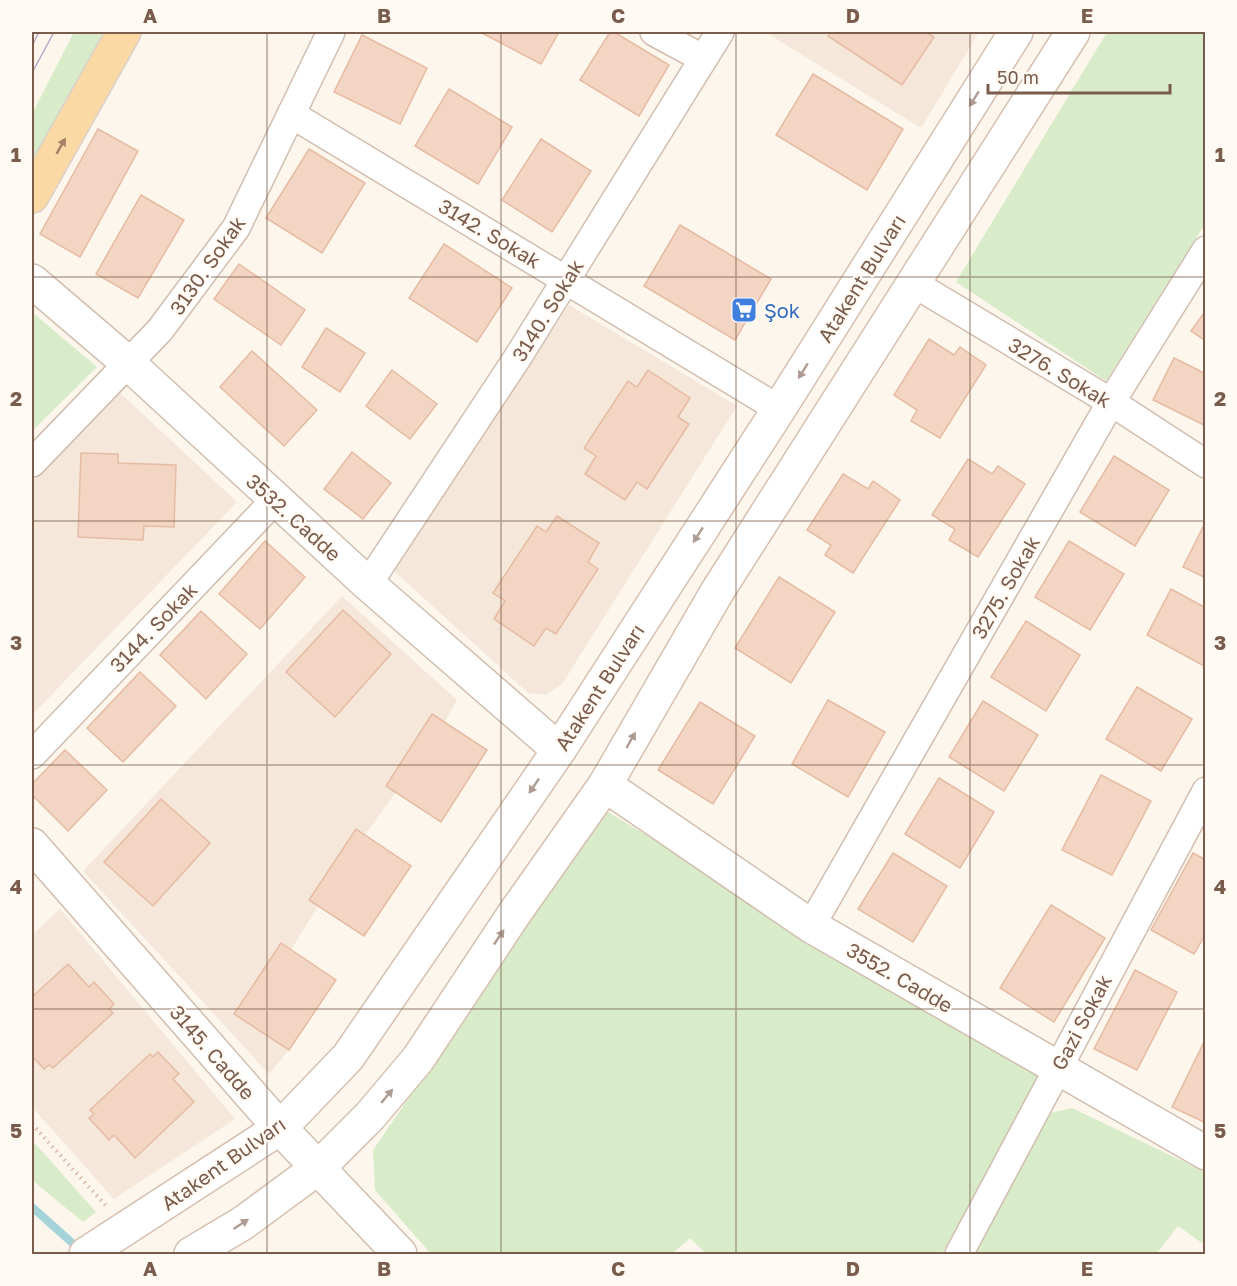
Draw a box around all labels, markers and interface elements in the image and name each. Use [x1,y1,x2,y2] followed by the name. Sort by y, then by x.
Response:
[143,3,157,27] text: A
[377,3,391,27] text: B
[611,3,625,27] text: C
[846,3,860,27] text: D
[1081,3,1093,27] text: E
[988,57,1170,95] scale bar
[997,66,1039,88] text: 50 m
[968,91,979,107] one-way arrow
[56,137,66,154] one-way arrow
[11,142,21,166] text: 1
[1215,142,1225,166] text: 1
[435,193,545,273] street label: 3142. Sokak
[812,210,910,346] street label: Atakent Bulvarı
[164,211,250,319] street label: 3130. Sokak
[506,255,588,365] street label: 3140. Sokak
[729,295,759,325] supermarket icon: Şok
[764,298,800,322] place label: Şok
[1004,332,1116,412] street label: 3276. Sokak
[798,363,809,379] one-way arrow
[10,386,22,410] text: 2
[1214,386,1226,410] text: 2
[242,468,346,566] street label: 3532. Cadde
[693,527,704,543] one-way arrow
[966,531,1044,643] street label: 3275. Sokak
[104,577,202,677] street label: 3144. Sokak
[549,619,649,755] street label: Atakent Bulvarı
[10,630,22,654] text: 3
[1214,630,1226,654] text: 3
[626,731,636,748] one-way arrow
[528,778,540,794] one-way arrow
[10,874,22,898] text: 4
[1214,874,1226,898] text: 4
[493,929,504,945] one-way arrow
[843,937,957,1017] street label: 3552. Cadde
[1046,970,1116,1074] street label: Gazi Sokak
[165,1000,261,1104] street label: 3145. Cadde
[380,1089,393,1104] one-way arrow
[156,1111,290,1215] street label: Atakent Bulvarı
[10,1118,22,1142] text: 5
[1214,1118,1226,1142] text: 5
[232,1218,249,1229] one-way arrow
[143,1256,157,1280] text: A
[377,1256,391,1280] text: B
[611,1256,625,1280] text: C
[846,1256,860,1280] text: D
[1081,1256,1093,1280] text: E

